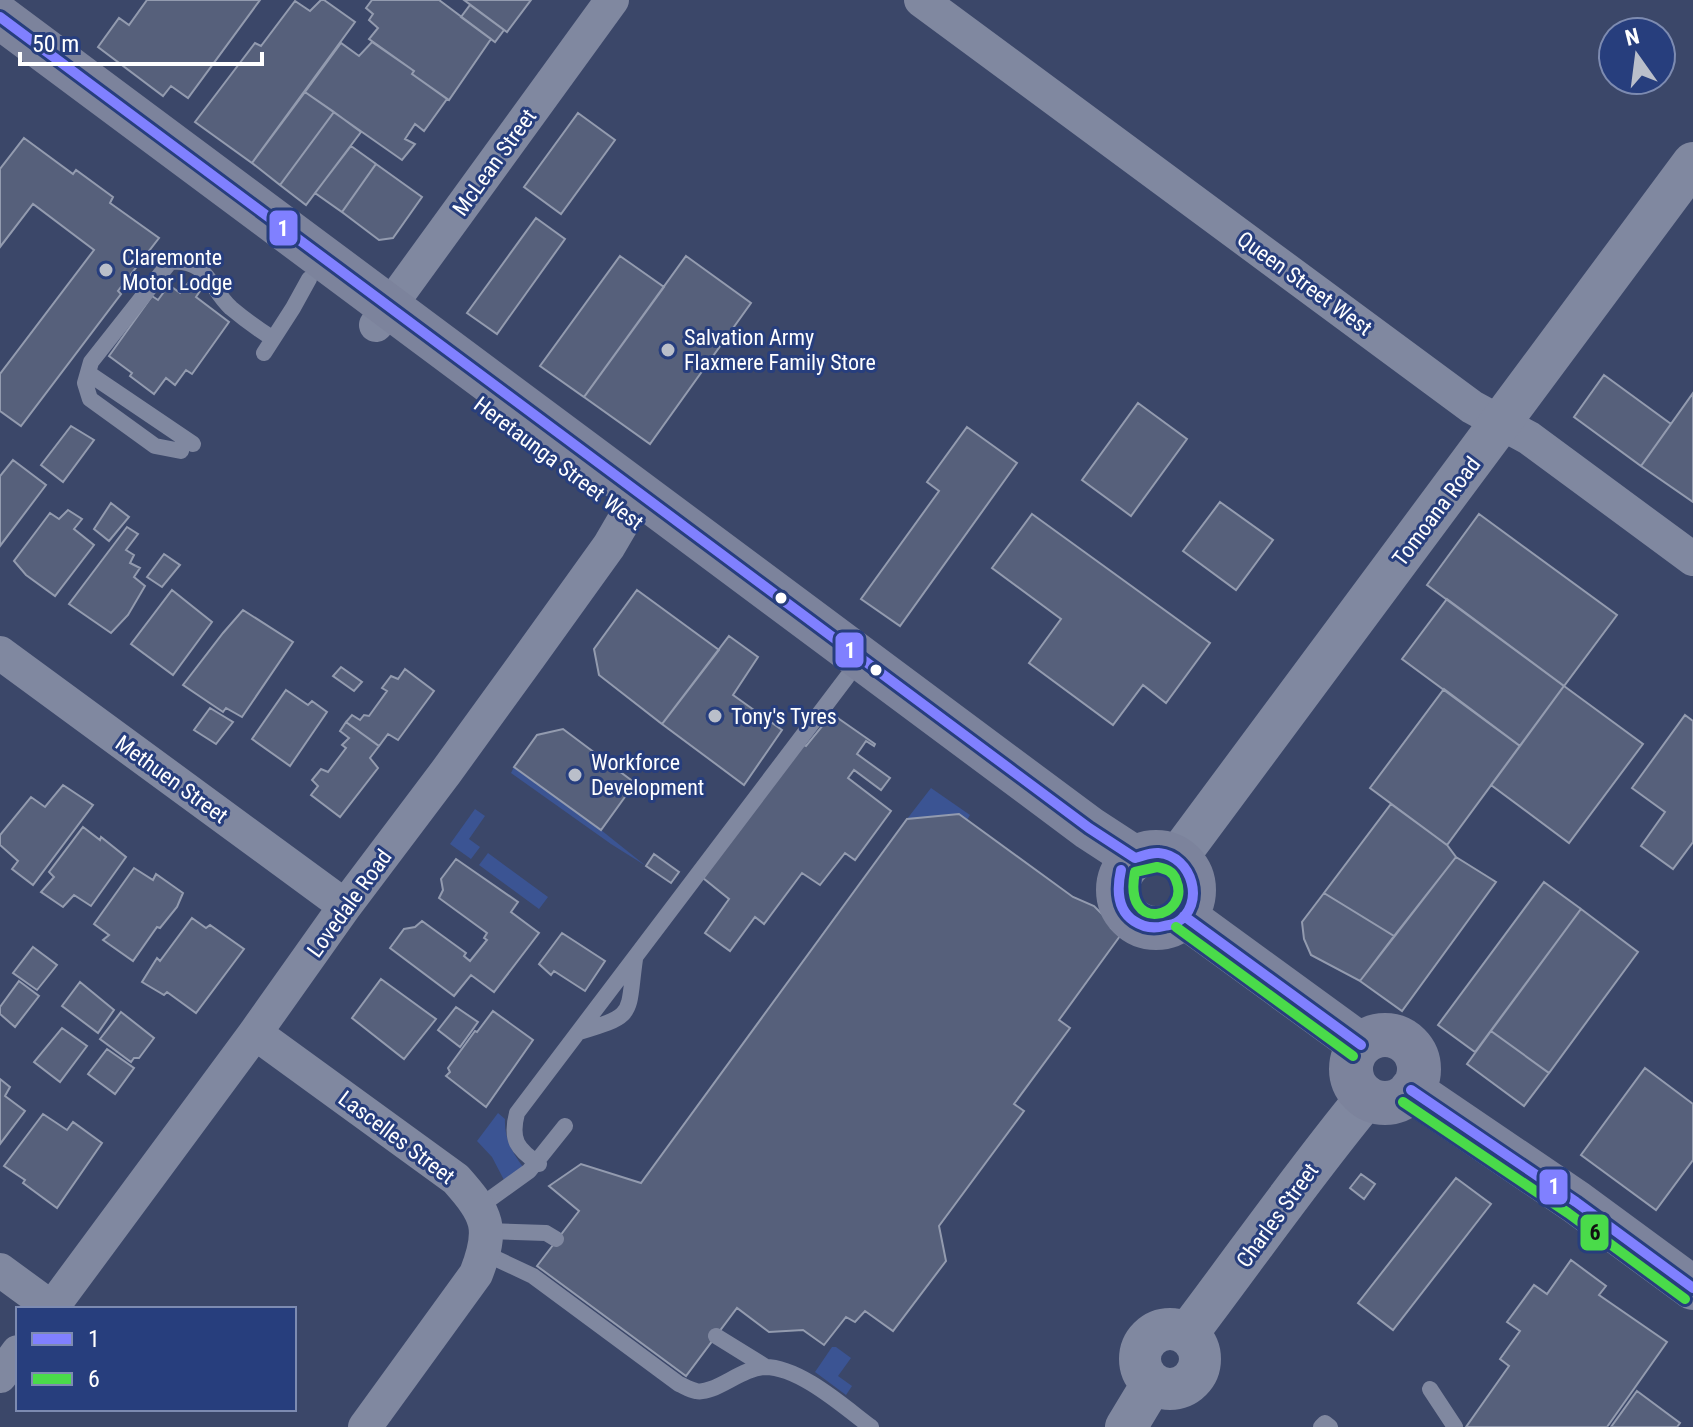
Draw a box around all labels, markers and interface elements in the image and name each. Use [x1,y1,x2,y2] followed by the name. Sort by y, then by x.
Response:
[20,16,262,66] scale bar
[1597,16,1677,96] north arrow
[1623,23,1642,51] text: N
[32,30,79,58] text: 50 m
[447,104,541,220] street label: McLean Street
[268,209,299,247] line badge: 1
[277,216,289,241] text: 1
[1233,226,1377,341] street label: Queen Street West
[122,245,232,295] place label: Claremonte Motor Lodge
[97,261,115,279] marker: Claremonte Motor Lodge
[684,325,876,375] place label: Salvation Army Flaxmere Family Store
[659,341,677,359] marker: Salvation Army Flaxmere Family Store
[469,392,648,535] street label: Heretaunga Street West
[1387,452,1486,571] street label: Tomoana Road
[773,590,789,606] unlabelled marker
[834,631,865,669] line badge: 1
[844,638,856,663] text: 1
[868,662,884,678] unlabelled marker
[731,704,837,729] place label: Tony's Tyres
[706,707,724,725] marker: Tony's Tyres
[111,730,233,828] street label: Methuen Street
[591,750,704,800] place label: Workforce Development
[566,766,584,784] marker: Workforce Development
[302,845,397,962] street label: Lovedale Road
[334,1086,460,1189] street label: Lascelles Street
[1231,1158,1323,1272] street label: Charles Street
[1538,1168,1569,1206] line badge: 1
[1548,1174,1560,1199] text: 1
[1579,1213,1610,1252] line badge: 6
[1589,1220,1601,1245] text: 6
[16,1307,296,1411] legend
[88,1325,100,1353] text: 1
[88,1365,100,1393] text: 6

